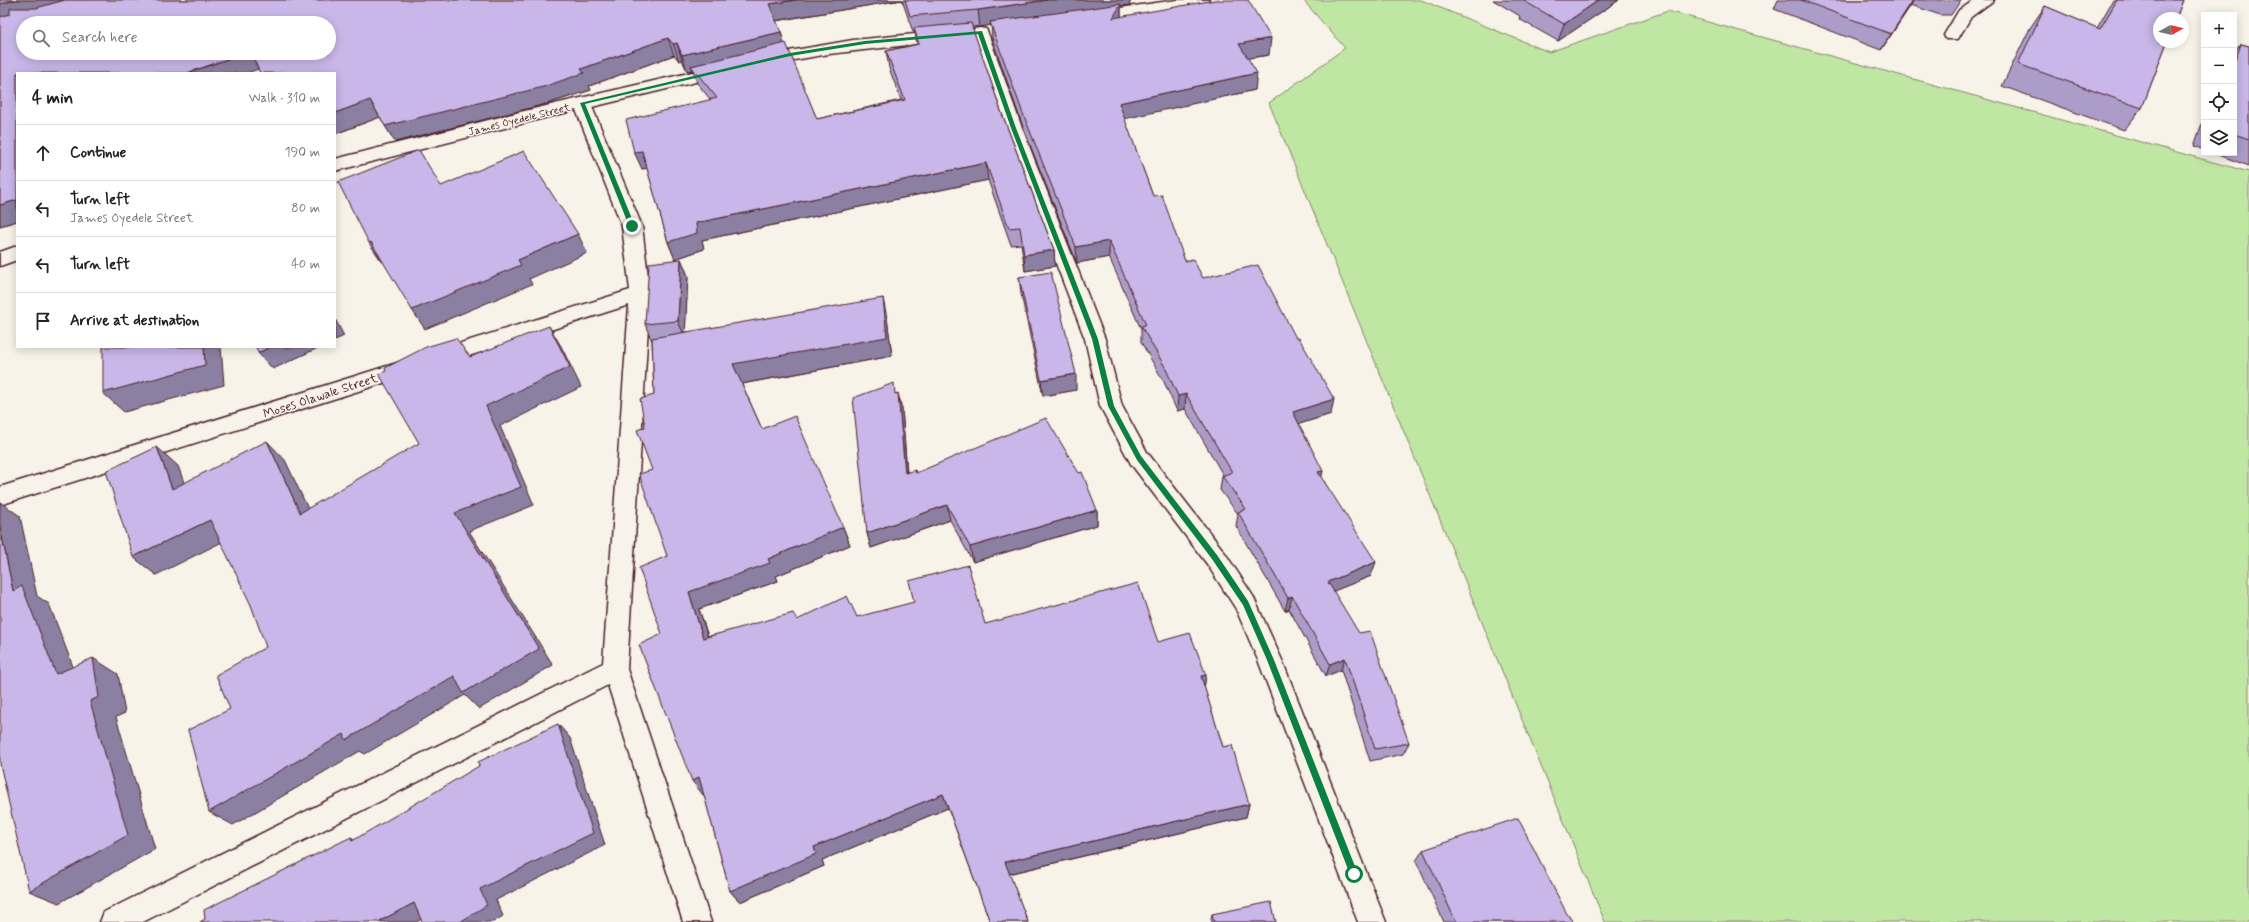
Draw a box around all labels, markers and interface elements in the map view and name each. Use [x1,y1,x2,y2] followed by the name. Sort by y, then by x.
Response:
[2153,12,2189,48] north arrow
[2201,12,2237,156] map controls
[2201,12,2237,48] button: +
[16,16,336,60] search box
[30,27,52,49] icon: search
[62,28,138,48] text: Search here
[2201,48,2237,84] button: −
[2201,84,2237,120] button: locate
[32,87,73,109] text: 4 min
[249,90,320,107] text: Walk · 310 m
[467,100,572,139] street label: James Oyedele Street
[2201,120,2237,156] button: layers
[32,142,54,164] icon: ahead
[70,143,126,163] text: Continue
[285,144,320,161] text: 190 m
[70,190,130,210] text: Turn left
[32,198,54,220] icon: left
[291,200,320,217] text: 80 m
[70,210,194,227] text: James Oyedele Street
[623,217,641,235] route end
[32,254,54,276] icon: left
[70,255,130,275] text: Turn left
[291,256,320,273] text: 40 m
[32,310,54,332] icon: arrive
[70,311,199,331] text: Arrive at destination
[261,370,380,423] street label: Moses Olawale Street
[1345,865,1363,883] route start

